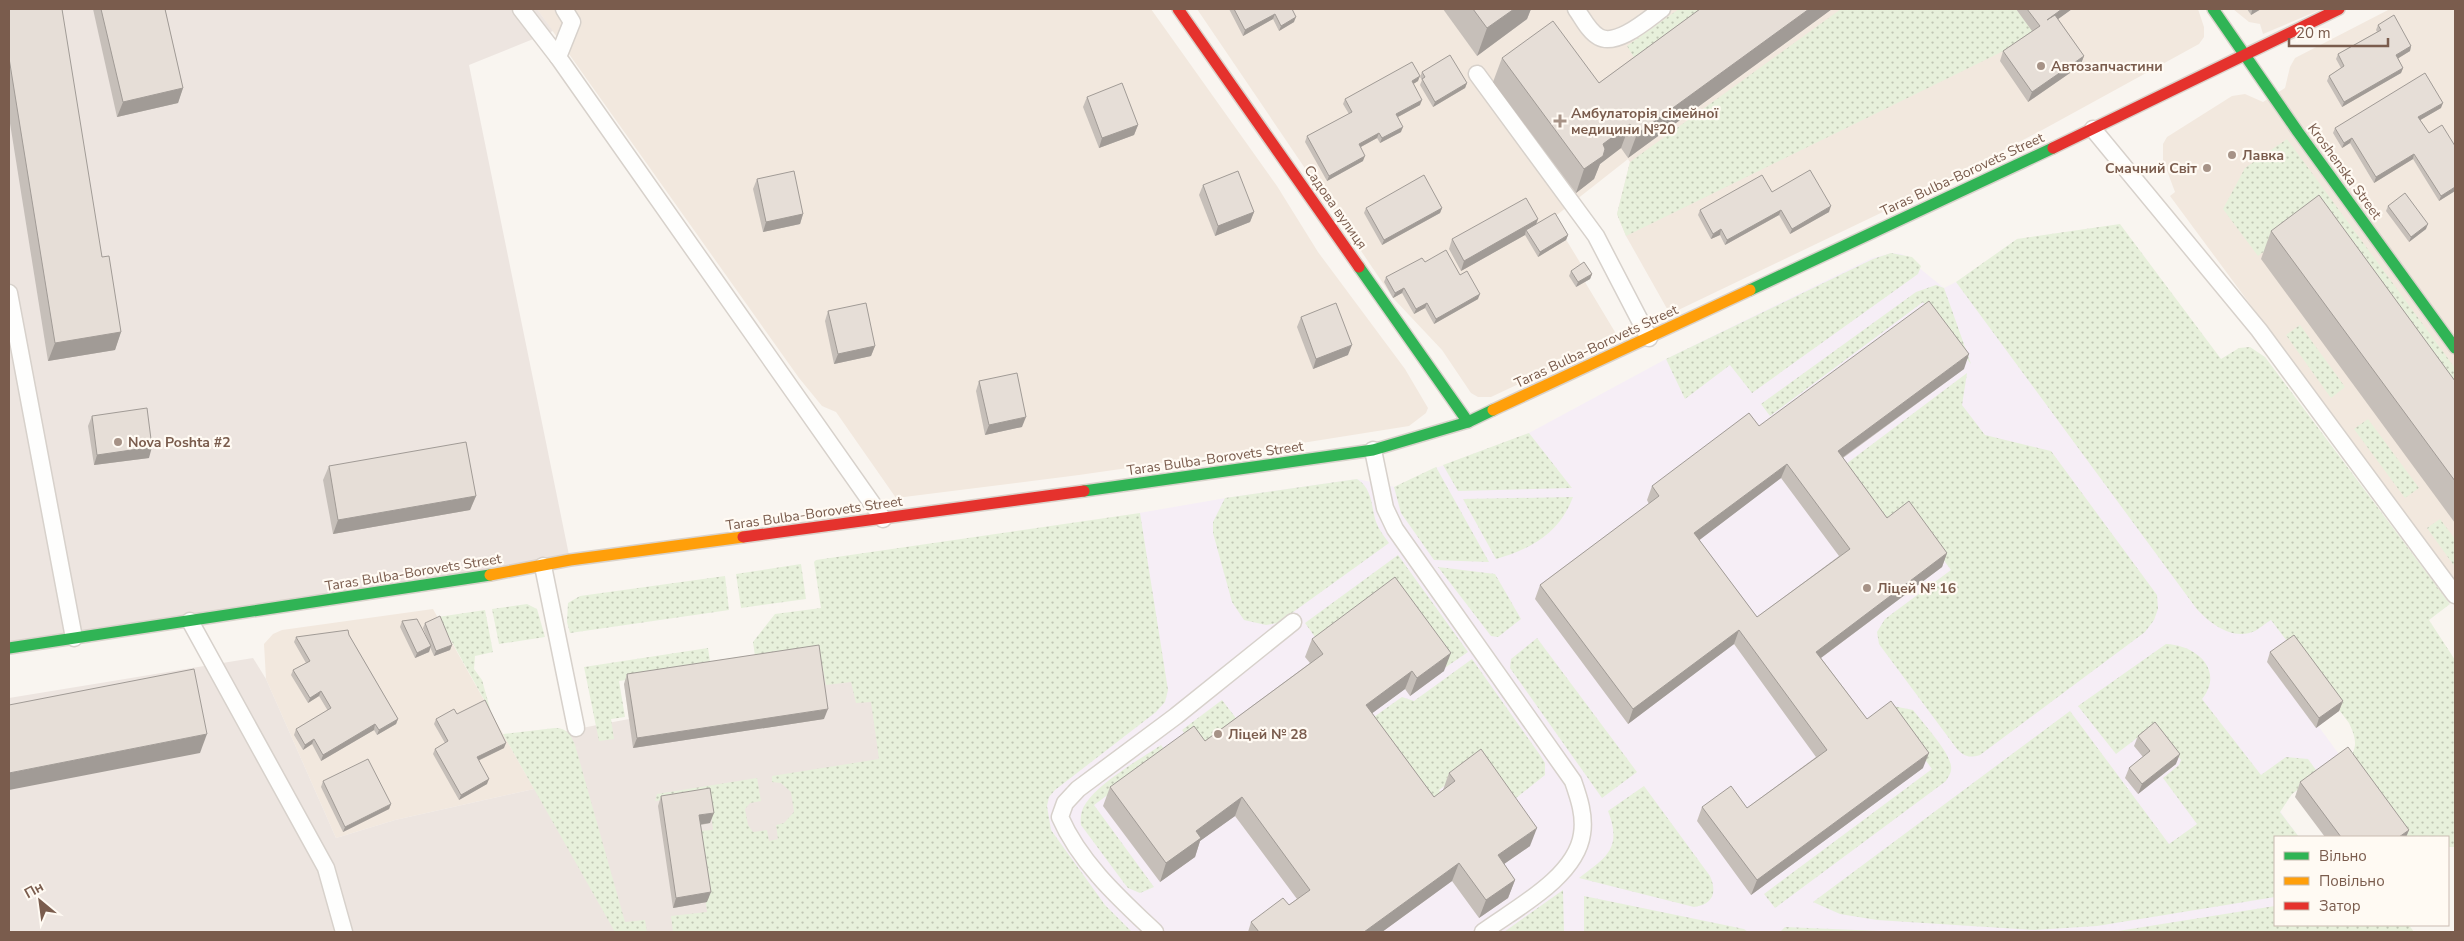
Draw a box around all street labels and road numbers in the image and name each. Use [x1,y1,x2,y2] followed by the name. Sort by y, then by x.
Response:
[2303,119,2386,223] street label: Kroshenska Street
[1877,128,2047,221] street label: Taras Bulba-Borovets Street
[1300,161,1372,253] street label: Садова вулиця
[1511,300,1681,393] street label: Taras Bulba-Borovets Street
[1125,437,1305,480] street label: Taras Bulba-Borovets Street
[724,492,904,535] street label: Taras Bulba-Borovets Street
[324,549,503,596] street label: Taras Bulba-Borovets Street

